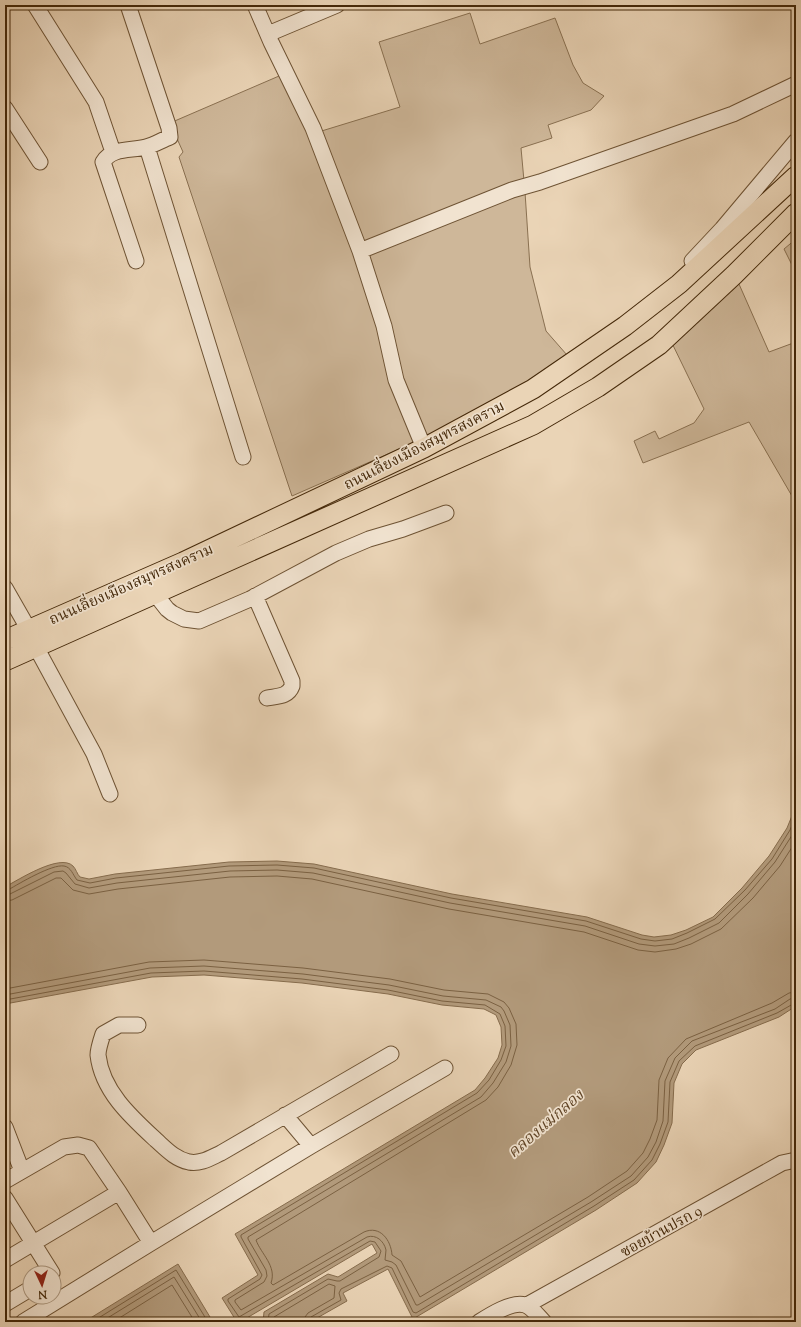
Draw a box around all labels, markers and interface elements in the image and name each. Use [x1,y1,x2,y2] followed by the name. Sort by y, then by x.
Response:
[340,395,509,496] street label: ถนนเลี่ยงเมืองสมุทรสงคราม
[45,538,217,631] street label: ถนนเลี่ยงเมืองสมุทรสงคราม
[503,1085,591,1165] water label: คลองแม่กลอง
[617,1201,706,1263] street label: ซอยบ้านปรก 9
[22,1265,62,1305] north arrow
[37,1286,49,1302] text: N

